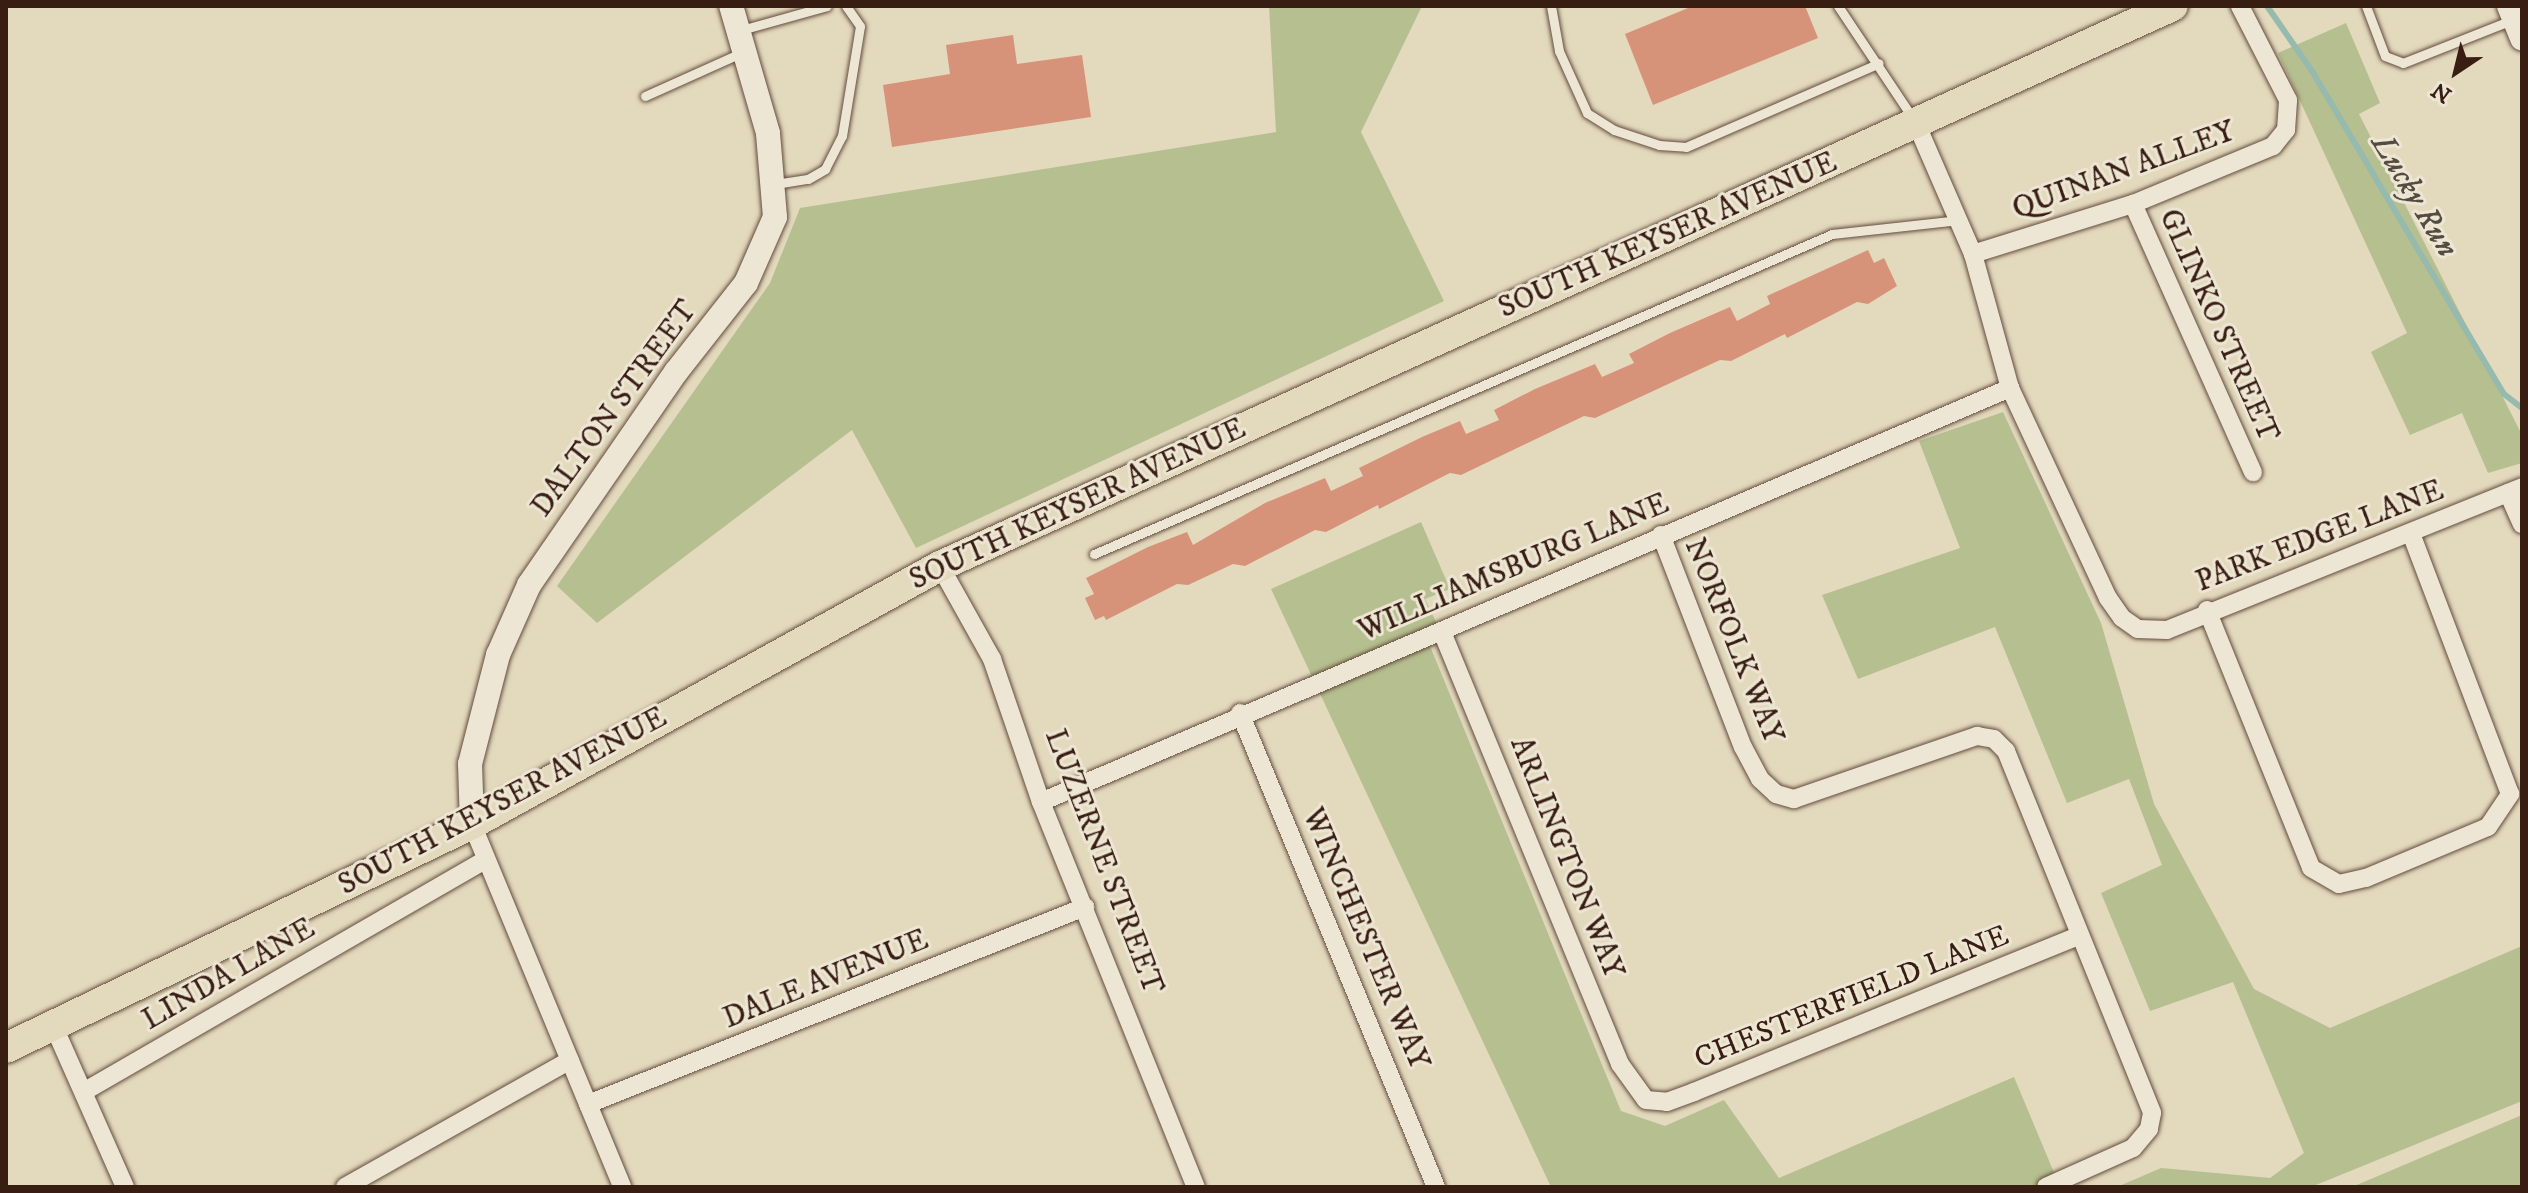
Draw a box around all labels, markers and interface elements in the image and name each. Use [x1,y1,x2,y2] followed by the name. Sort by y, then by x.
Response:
[2416,32,2496,112] north arrow
[2427,76,2457,108] text: N
[2008,114,2240,228] street label: QUINAN ALLEY
[2362,127,2466,265] water label: Lucky Run
[1493,145,1843,327] street label: SOUTH KEYSER AVENUE
[2150,204,2286,448] street label: GLINKO STREET
[524,294,706,524] street label: DALTON STREET
[904,411,1252,599] street label: SOUTH KEYSER AVENUE
[2191,473,2449,601] street label: PARK EDGE LANE
[1353,486,1675,650] street label: WILLIAMSBURG LANE
[1676,533,1790,749] street label: NORFOLK WAY
[333,700,673,904] street label: SOUTH KEYSER AVENUE
[1036,724,1170,1000] street label: LUZERNE STREET
[1501,732,1631,984] street label: ARLINGTON WAY
[1294,803,1436,1075] street label: WINCHESTER WAY
[136,911,322,1039] street label: LINDA LANE
[1690,918,2014,1078] street label: CHESTERFIELD LANE
[718,922,934,1038] street label: DALE AVENUE

